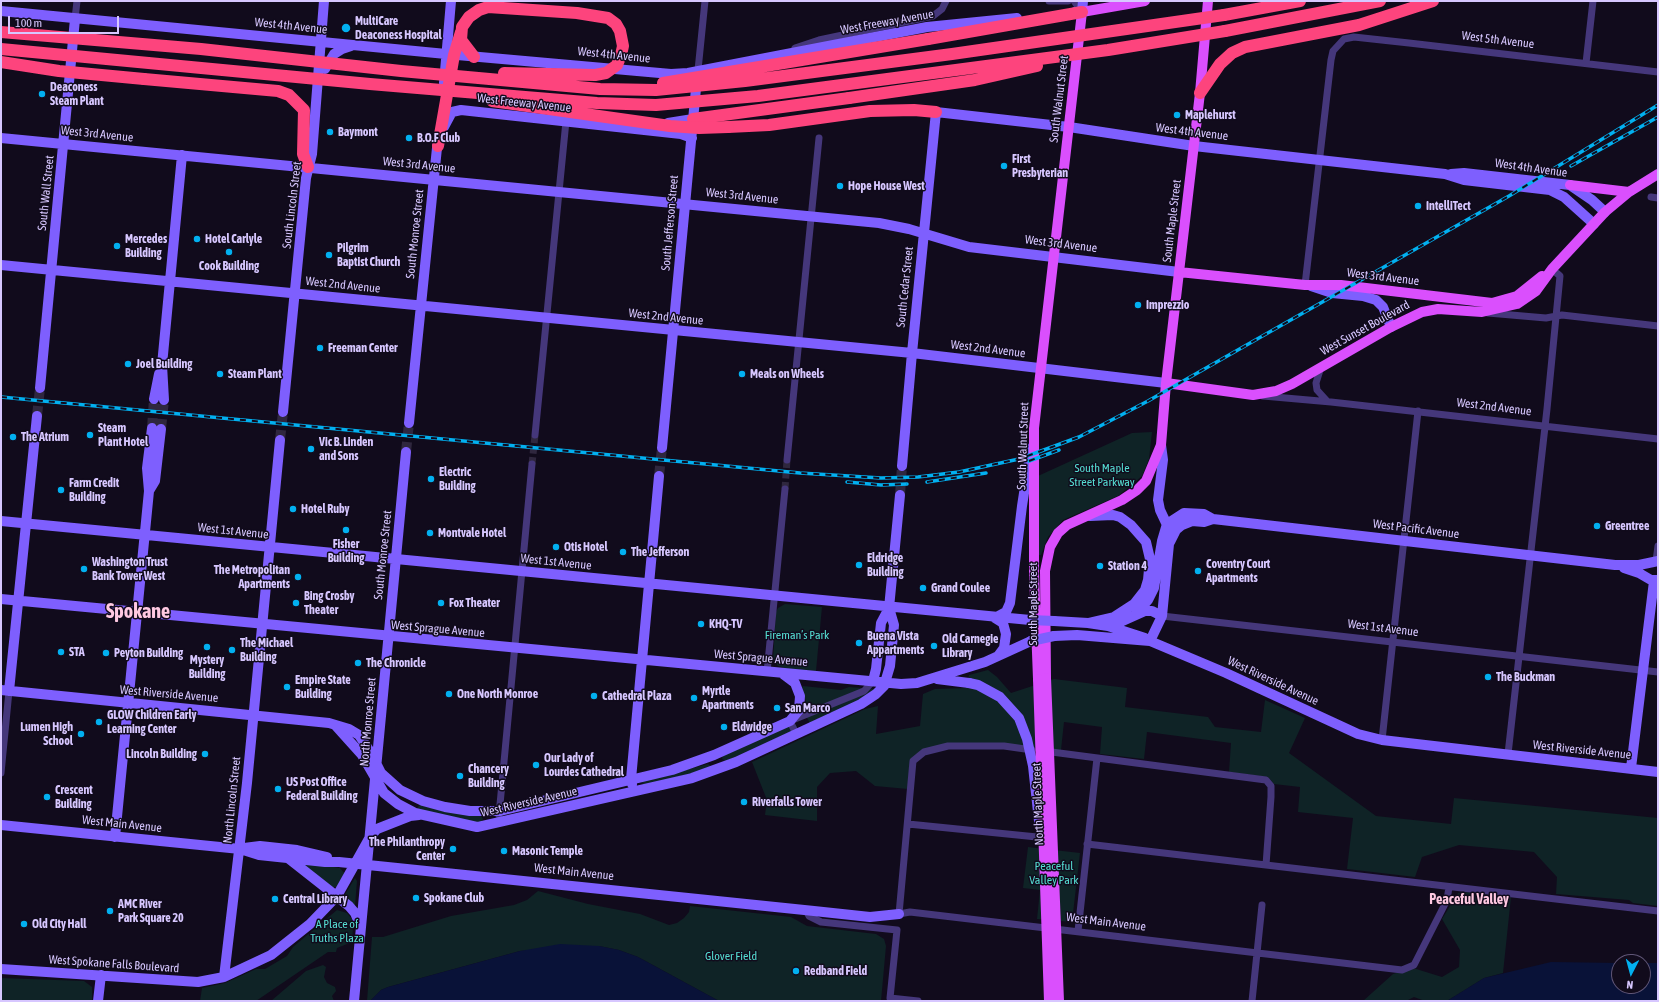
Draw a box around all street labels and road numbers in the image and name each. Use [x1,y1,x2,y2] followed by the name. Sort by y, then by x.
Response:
[839,7,935,37] street label: West Freeway Avenue
[254,15,328,37] street label: West 4th Avenue
[1461,28,1535,52] street label: West 5th Avenue
[577,44,651,66] street label: West 4th Avenue
[1047,55,1071,143] street label: South Walnut Street
[476,91,572,115] street label: West Freeway Avenue
[1155,120,1229,144] street label: West 4th Avenue
[60,123,134,145] street label: West 3rd Avenue
[382,154,456,176] street label: West 3rd Avenue
[35,155,57,231] street label: South Wall Street
[1494,156,1568,180] street label: West 4th Avenue
[280,161,304,249] street label: South Lincoln Street
[659,175,681,271] street label: South Jefferson Street
[1160,179,1184,263] street label: South Maple Street
[705,185,779,207] street label: West 3rd Avenue
[403,189,427,279] street label: South Monroe Street
[1024,232,1098,256] street label: West 3rd Avenue
[894,246,916,328] street label: South Cedar Street
[1346,265,1420,289] street label: West 3rd Avenue
[305,274,381,296] street label: West 2nd Avenue
[1318,298,1412,358] street label: West Sunset Boulevard
[628,306,704,328] street label: West 2nd Avenue
[950,337,1026,361] street label: West 2nd Avenue
[1456,395,1532,419] street label: West 2nd Avenue
[1014,402,1032,490] street label: South Walnut Street
[371,510,395,600] street label: South Monroe Street
[1372,517,1460,541] street label: West Pacific Avenue
[197,520,269,542] street label: West 1st Avenue
[520,551,592,573] street label: West 1st Avenue
[1026,562,1040,646] street label: South Maple Street
[1347,617,1419,639] street label: West 1st Avenue
[391,618,485,640] street label: West Sprague Avenue
[714,647,808,669] street label: West Sprague Avenue
[1225,654,1321,708] street label: West Riverside Avenue
[357,677,379,767] street label: North Monroe Street
[119,683,219,705] street label: West Riverside Avenue
[1532,738,1632,762] street label: West Riverside Avenue
[220,756,244,844] street label: North Lincoln Street
[1029,762,1047,846] street label: North Maple Street
[479,784,579,820] street label: West Riverside Avenue
[81,813,163,835] street label: West Main Avenue
[533,861,615,883] street label: West Main Avenue
[1065,910,1147,934] street label: West Main Avenue
[48,952,180,976] street label: West Spokane Falls Boulevard

